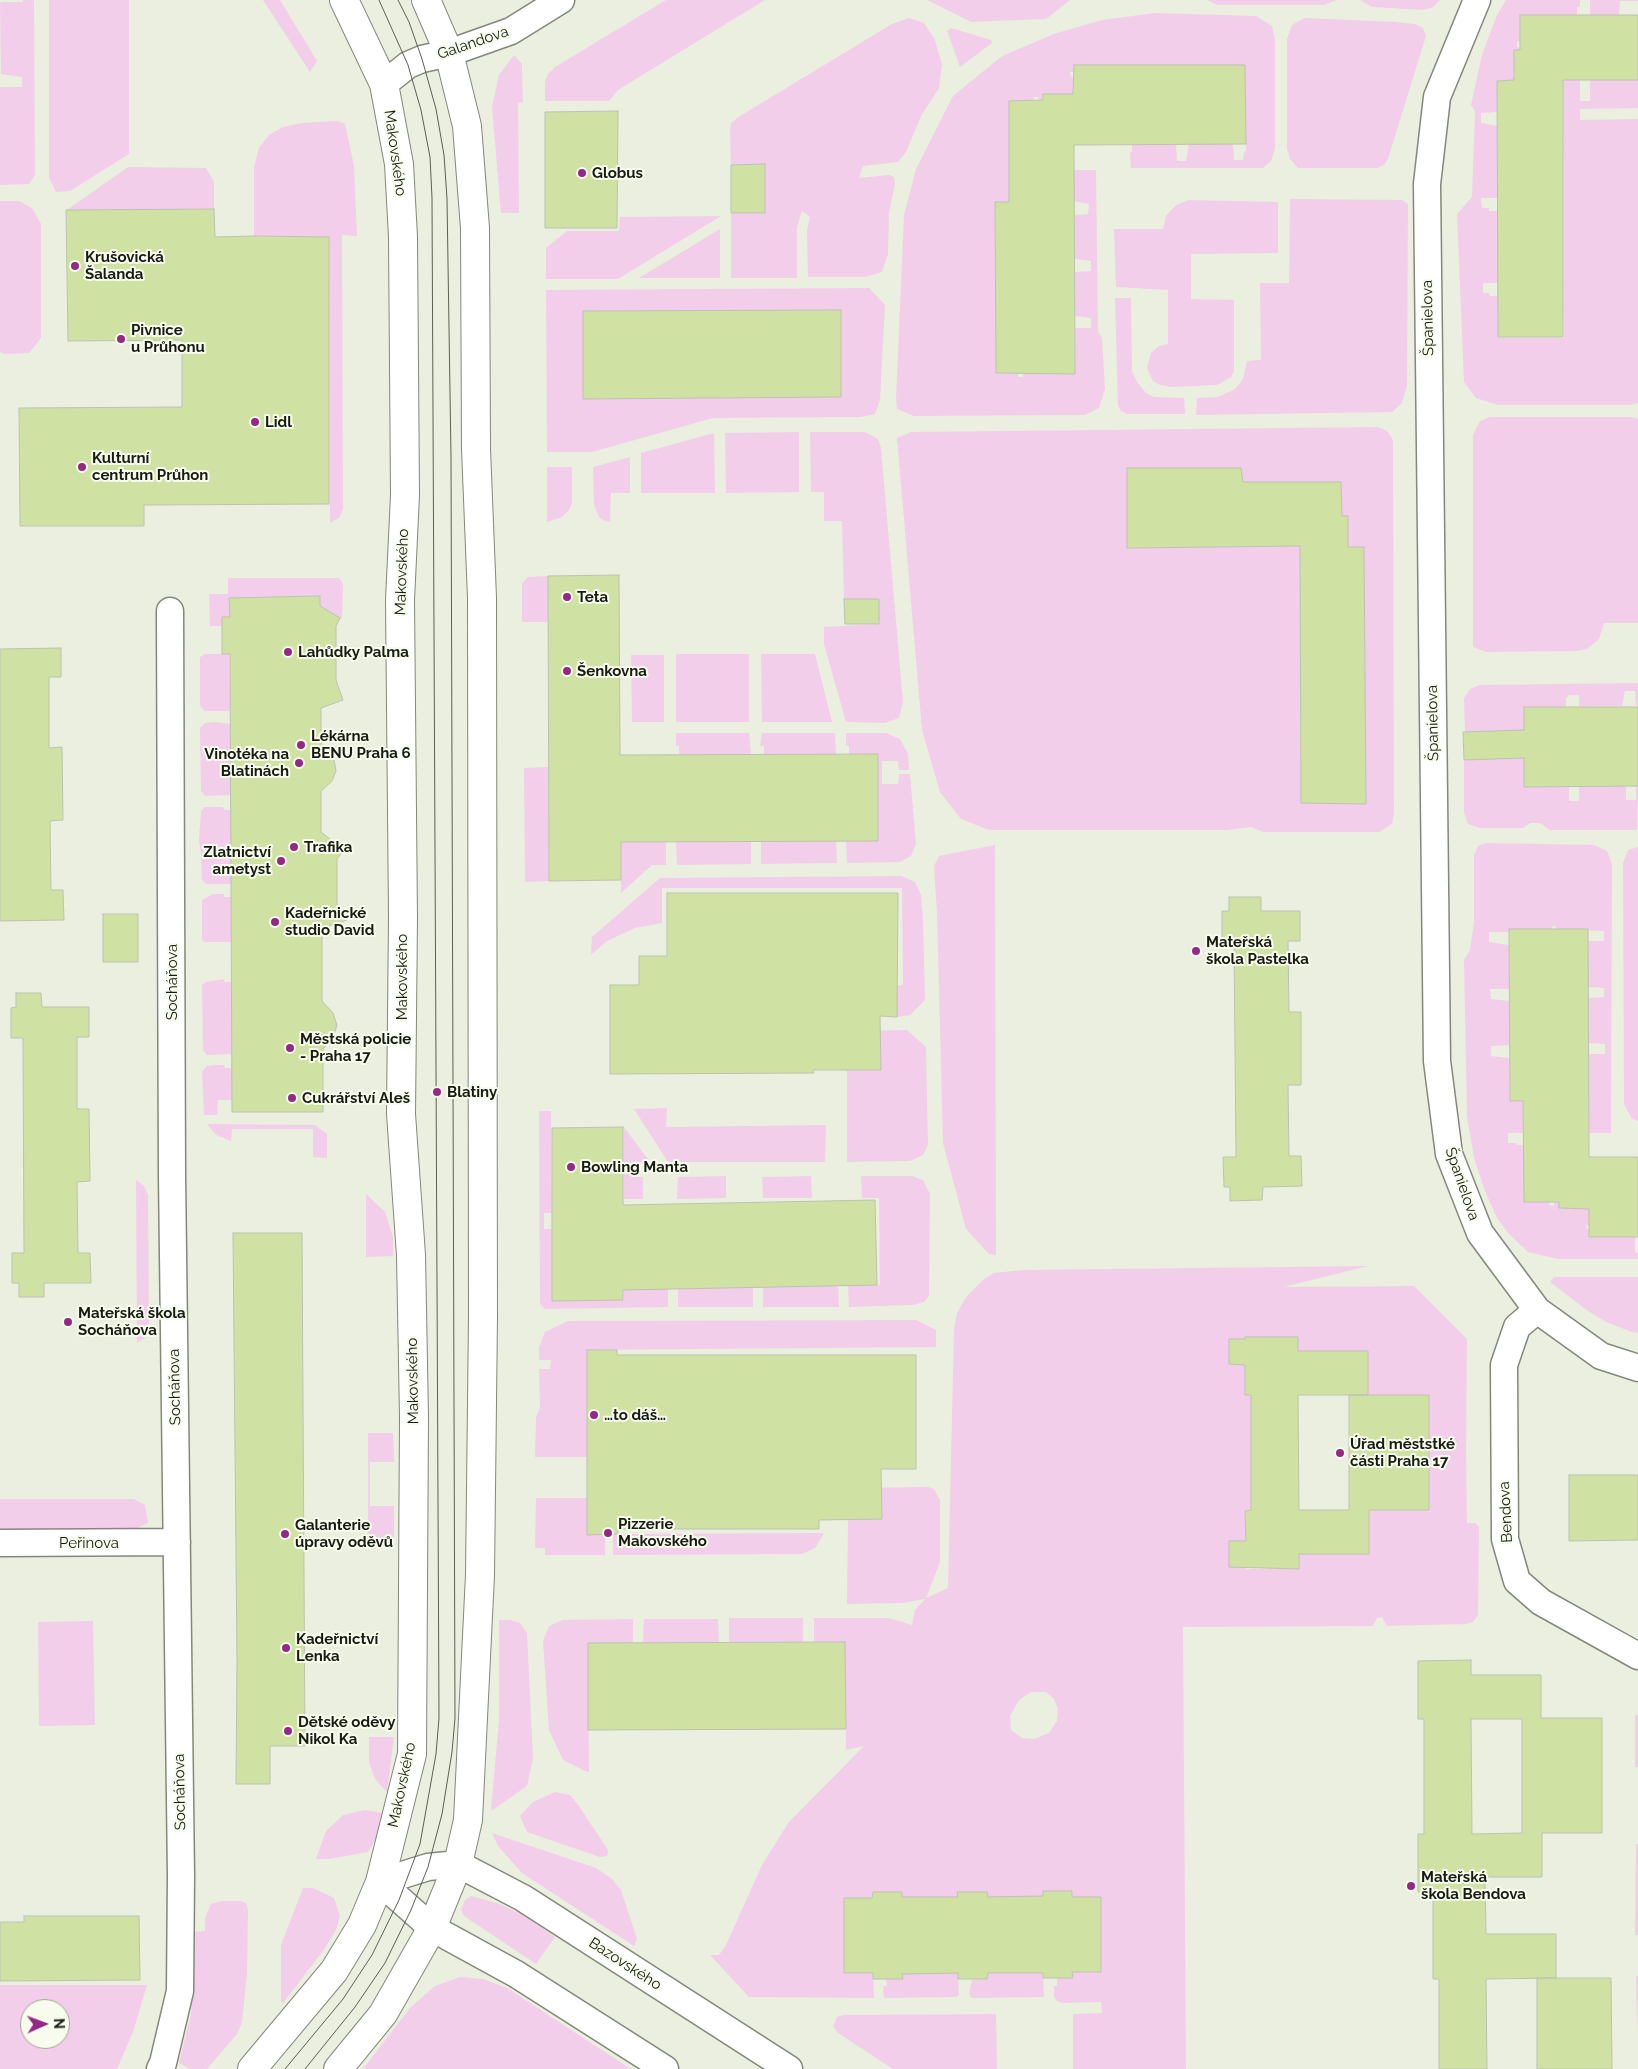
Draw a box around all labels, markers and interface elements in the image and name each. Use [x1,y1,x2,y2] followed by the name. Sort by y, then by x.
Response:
[435,22,511,64] street label: Galandova
[380,109,410,197] street label: Makovského
[592,164,643,182] place label: Globus
[576,167,588,179] marker: Globus
[85,248,164,283] place label: Krušovická Šalanda
[69,260,81,272] marker: Krušovická Šalanda
[1418,280,1438,356] street label: Španielova
[131,321,205,356] place label: Pivnice u Průhonu
[115,333,127,345] marker: Pivnice u Průhonu
[265,413,292,431] place label: Lidl
[249,416,261,428] marker: Lidl
[92,449,208,484] place label: Kulturní centrum Průhon
[76,461,88,473] marker: Kulturní centrum Průhon
[391,528,413,616] street label: Makovského
[577,588,608,606] place label: Teta
[561,591,573,603] marker: Teta
[298,643,409,661] place label: Lahůdky Palma
[282,646,294,658] marker: Lahůdky Palma
[577,662,647,680] place label: Šenkovna
[561,665,573,677] marker: Šenkovna
[1423,685,1443,761] street label: Španielova
[311,727,411,762] place label: Lékárna BENU Praha 6
[295,739,307,751] marker: Lékárna BENU Praha 6
[204,745,289,780] place label: Vinotéka na Blatinách
[293,757,305,769] marker: Vinotéka na Blatinách
[304,838,352,856] place label: Trafika
[288,841,300,853] marker: Trafika
[203,843,271,878] place label: Zlatnictví ametyst
[275,855,287,867] marker: Zlatnictví ametyst
[285,904,374,939] place label: Kadeřnické studio David
[269,916,281,928] marker: Kadeřnické studio David
[1206,933,1309,968] place label: Mateřská škola Pastelka
[393,934,411,1020] street label: Makovského
[163,944,181,1020] street label: Socháňova
[1190,945,1202,957] marker: Mateřská škola Pastelka
[300,1030,411,1065] place label: Městská policie - Praha 17
[284,1042,296,1054] marker: Městská policie - Praha 17
[447,1083,497,1101] place label: Blatiny
[431,1086,443,1098] marker: Blatiny
[302,1089,410,1107] place label: Cukrářství Aleš
[286,1092,298,1104] marker: Cukrářství Aleš
[1441,1145,1483,1223] street label: Španielova
[581,1158,688,1176] place label: Bowling Manta
[565,1161,577,1173] marker: Bowling Manta
[78,1304,186,1339] place label: Mateřská škola Socháňova
[62,1316,74,1328] marker: Mateřská škola Socháňova
[403,1338,423,1424] street label: Makovského
[165,1349,185,1425] street label: Socháňova
[604,1406,666,1424] place label: …to dáš…
[588,1409,600,1421] marker: …to dáš…
[1350,1435,1455,1470] place label: Úřad měststké části Praha 17
[1334,1447,1346,1459] marker: Úřad měststké části Praha 17
[1495,1481,1517,1543] street label: Bendova
[618,1515,707,1550] place label: Pizzerie Makovského
[295,1516,393,1551] place label: Galanterie úpravy oděvů
[602,1527,614,1539] marker: Pizzerie Makovského
[279,1528,291,1540] marker: Galanterie úpravy oděvů
[59,1534,119,1552] street label: Peřinova
[296,1630,378,1665] place label: Kadeřnictví Lenka
[280,1642,292,1654] marker: Kadeřnictví Lenka
[298,1713,395,1748] place label: Dětské oděvy Nikol Ka
[282,1725,294,1737] marker: Dětské oděvy Nikol Ka
[384,1741,420,1829] street label: Makovského
[170,1754,190,1830] street label: Socháňova
[1421,1868,1526,1903] place label: Mateřská škola Bendova
[1405,1880,1417,1892] marker: Mateřská škola Bendova
[585,1934,665,1994] street label: Bazovského
[20,1999,70,2049] north arrow
[51,2018,67,2029] text: N

